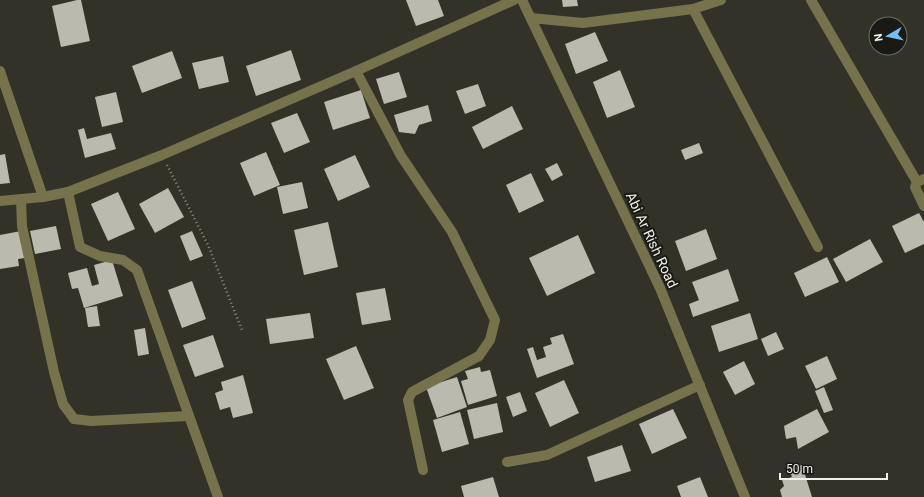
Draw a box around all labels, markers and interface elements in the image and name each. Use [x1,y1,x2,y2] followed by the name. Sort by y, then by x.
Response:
[868,16,908,56] north arrow
[872,32,886,42] text: N
[623,190,681,290] street label: Abi Ar Rish Road
[780,455,887,481] scale bar
[786,462,813,476] text: 50 m

